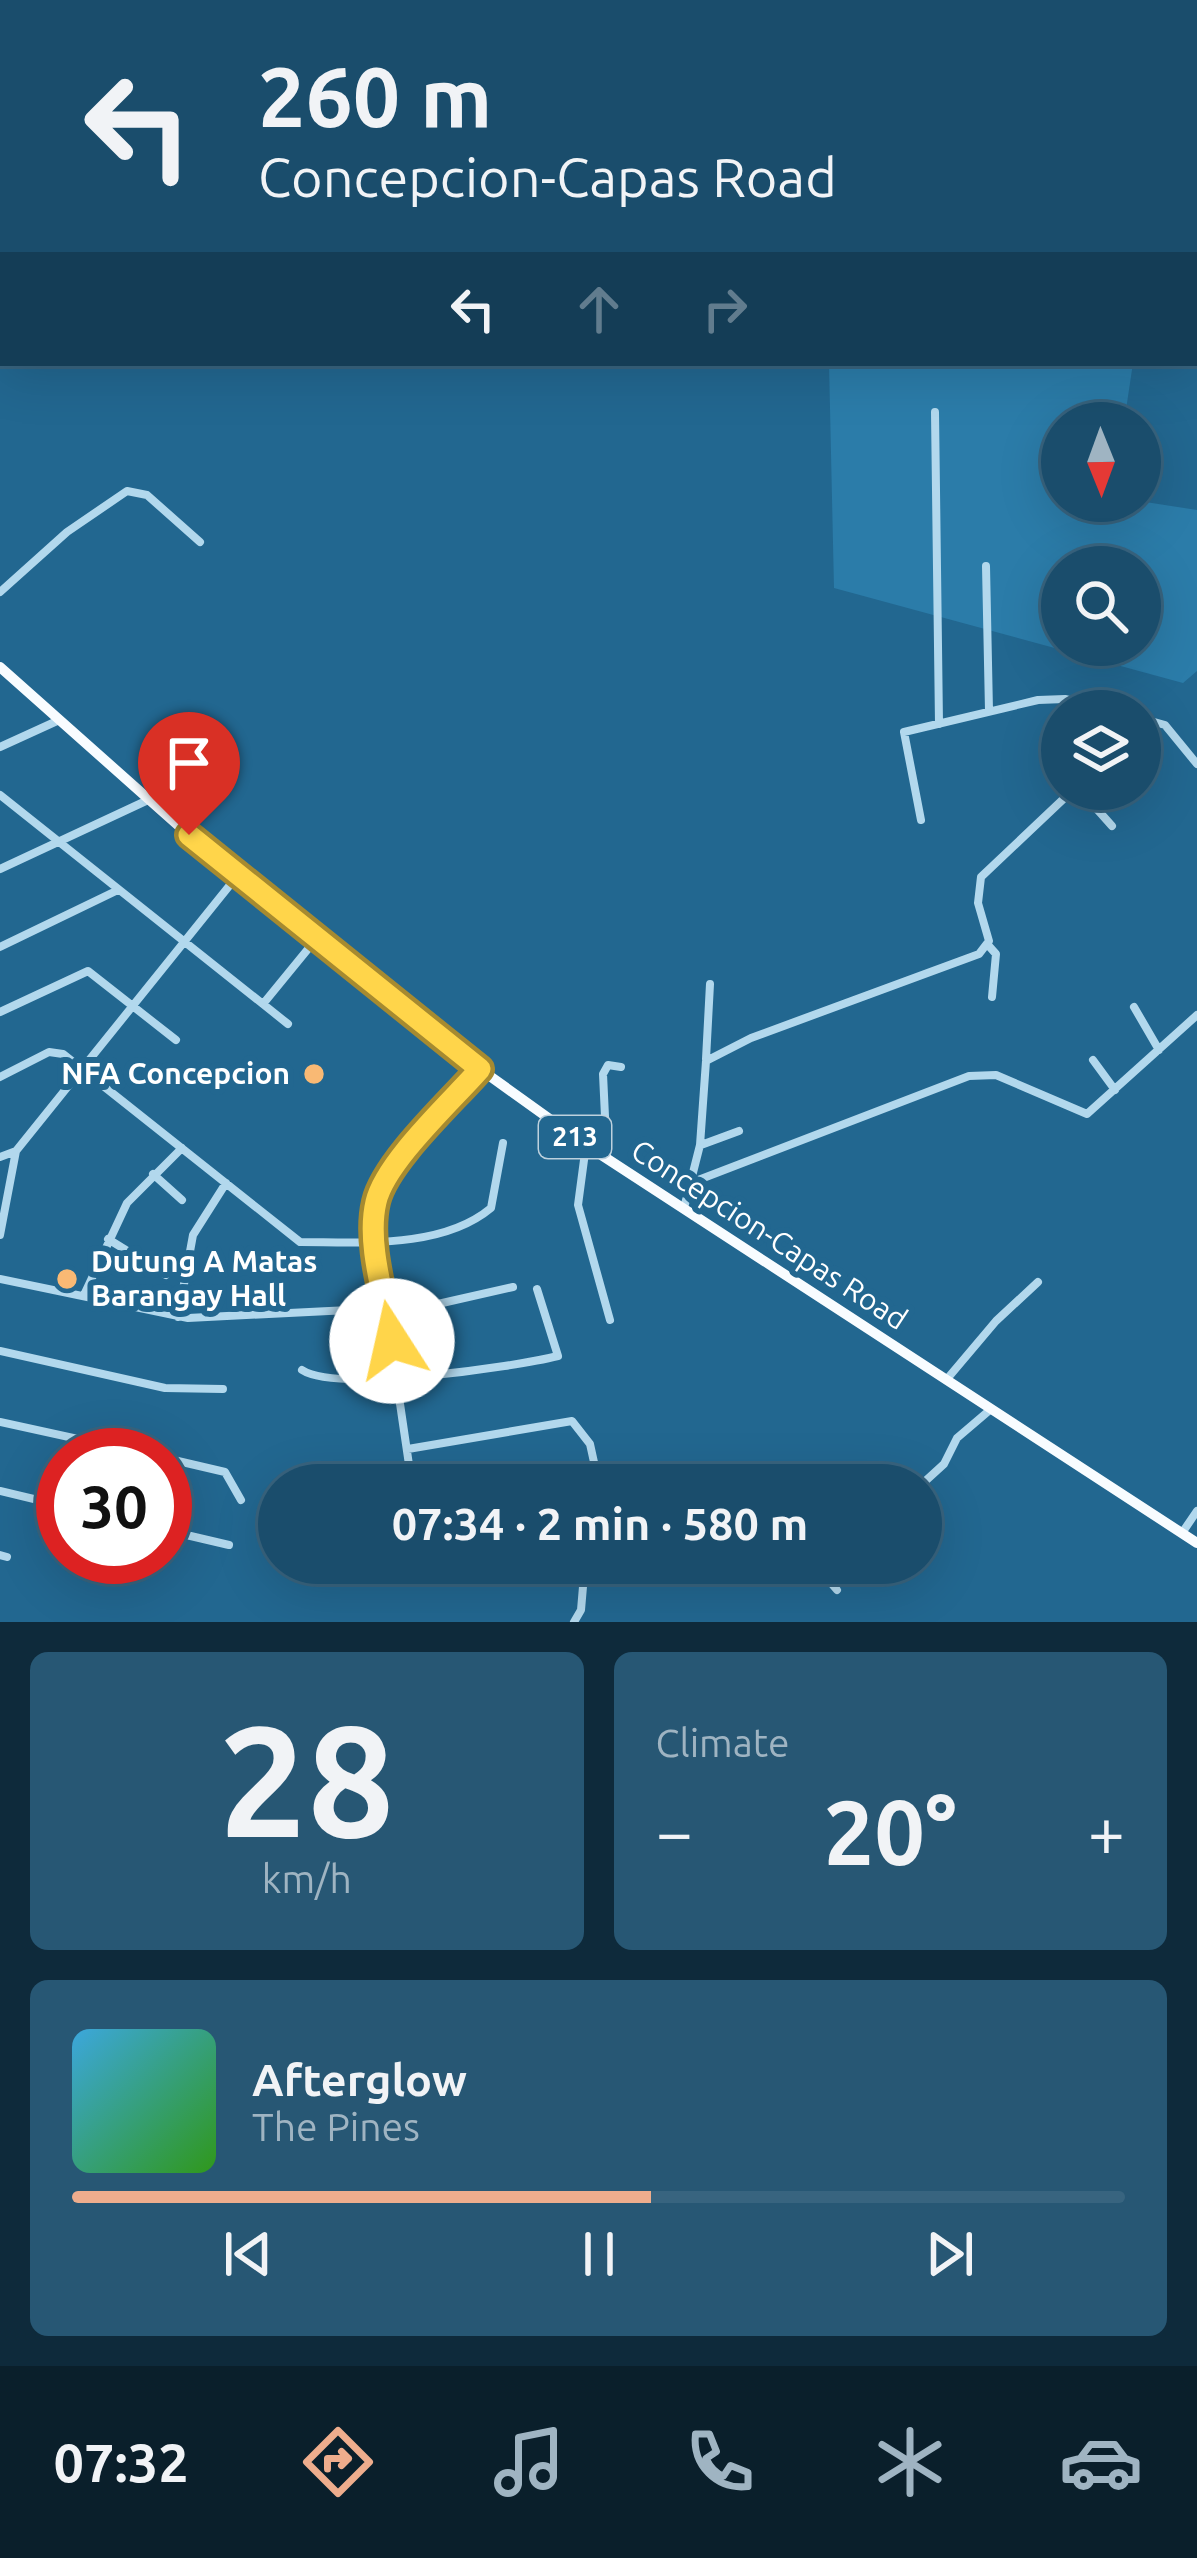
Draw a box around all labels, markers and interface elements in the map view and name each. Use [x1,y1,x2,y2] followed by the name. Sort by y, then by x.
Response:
[60,48,216,204] icon: left
[258,49,492,143] text: 260 m
[258,147,837,207] text: Concepcion-Capas Road
[440,276,506,342] icon: left
[566,276,632,342] icon: ahead
[692,276,758,342] icon: right
[1041,402,1161,522] north arrow
[1041,402,1161,810] map controls
[1041,546,1161,666] button: search
[1041,690,1161,810] button: layers
[138,712,240,835] pin
[156,730,222,796] icon: arrive
[61,1056,290,1090] place label: NFA Concepcion
[301,1061,327,1087] marker: NFA Concepcion
[539,1116,611,1158] road number: 213
[625,1132,914,1336] street label: Concepcion-Capas Road
[91,1244,317,1312] place label: Dutung A Matas Barangay Hall
[54,1266,80,1292] marker: Dutung A Matas Barangay Hall
[329,1278,455,1404] position arrow
[36,1428,192,1584] speed limit sign: 30
[392,1498,808,1549] text: 07:34 · 2 min · 580 m
[219,1692,395,1866] text: 28
[656,1721,790,1764] text: Climate
[824,1781,957,1882] text: 20°
[656,1794,693,1868] text: −
[1088,1794,1125,1868] text: +
[262,1857,352,1900] text: km/h
[252,2054,467,2105] text: Afterglow
[252,2105,420,2148] text: The Pines
[215,2221,281,2287] icon: previous
[566,2221,632,2287] icon: pause
[917,2221,983,2287] icon: next
[296,2420,380,2504] icon: directions
[487,2420,571,2504] icon: music
[678,2420,762,2504] icon: phone
[868,2420,952,2504] icon: climate
[1059,2420,1143,2504] icon: car
[53,2432,189,2492] text: 07:32

